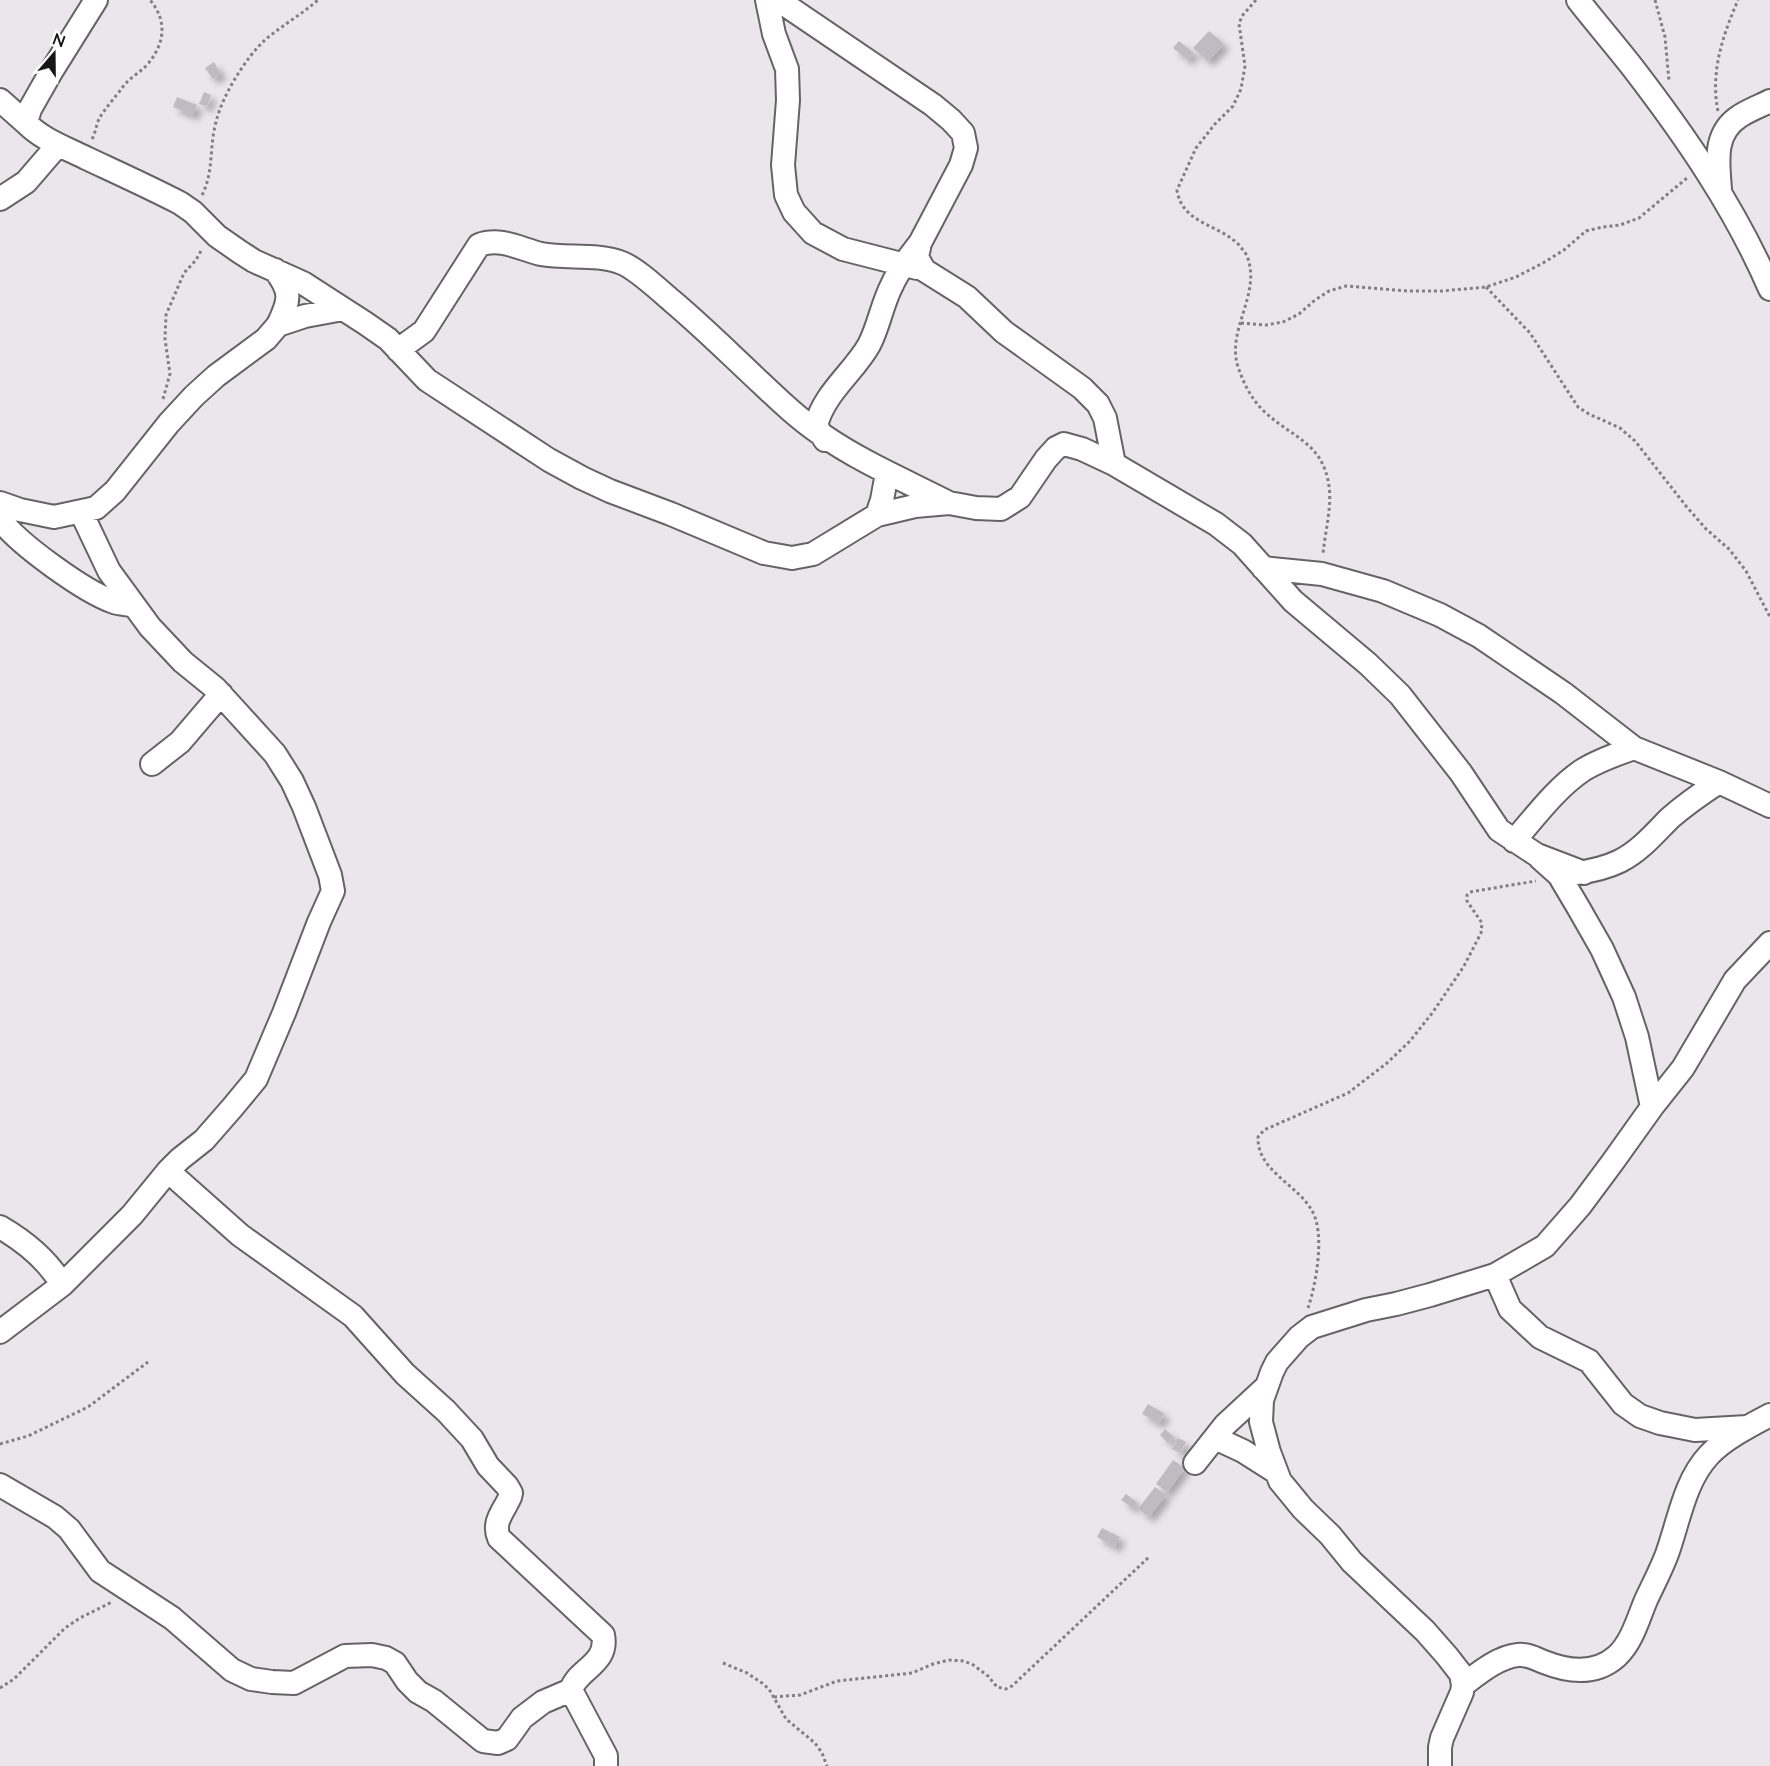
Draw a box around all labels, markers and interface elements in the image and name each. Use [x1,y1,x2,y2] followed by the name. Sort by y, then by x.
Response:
[24,24,84,84] north arrow
[50,28,68,50] text: N

